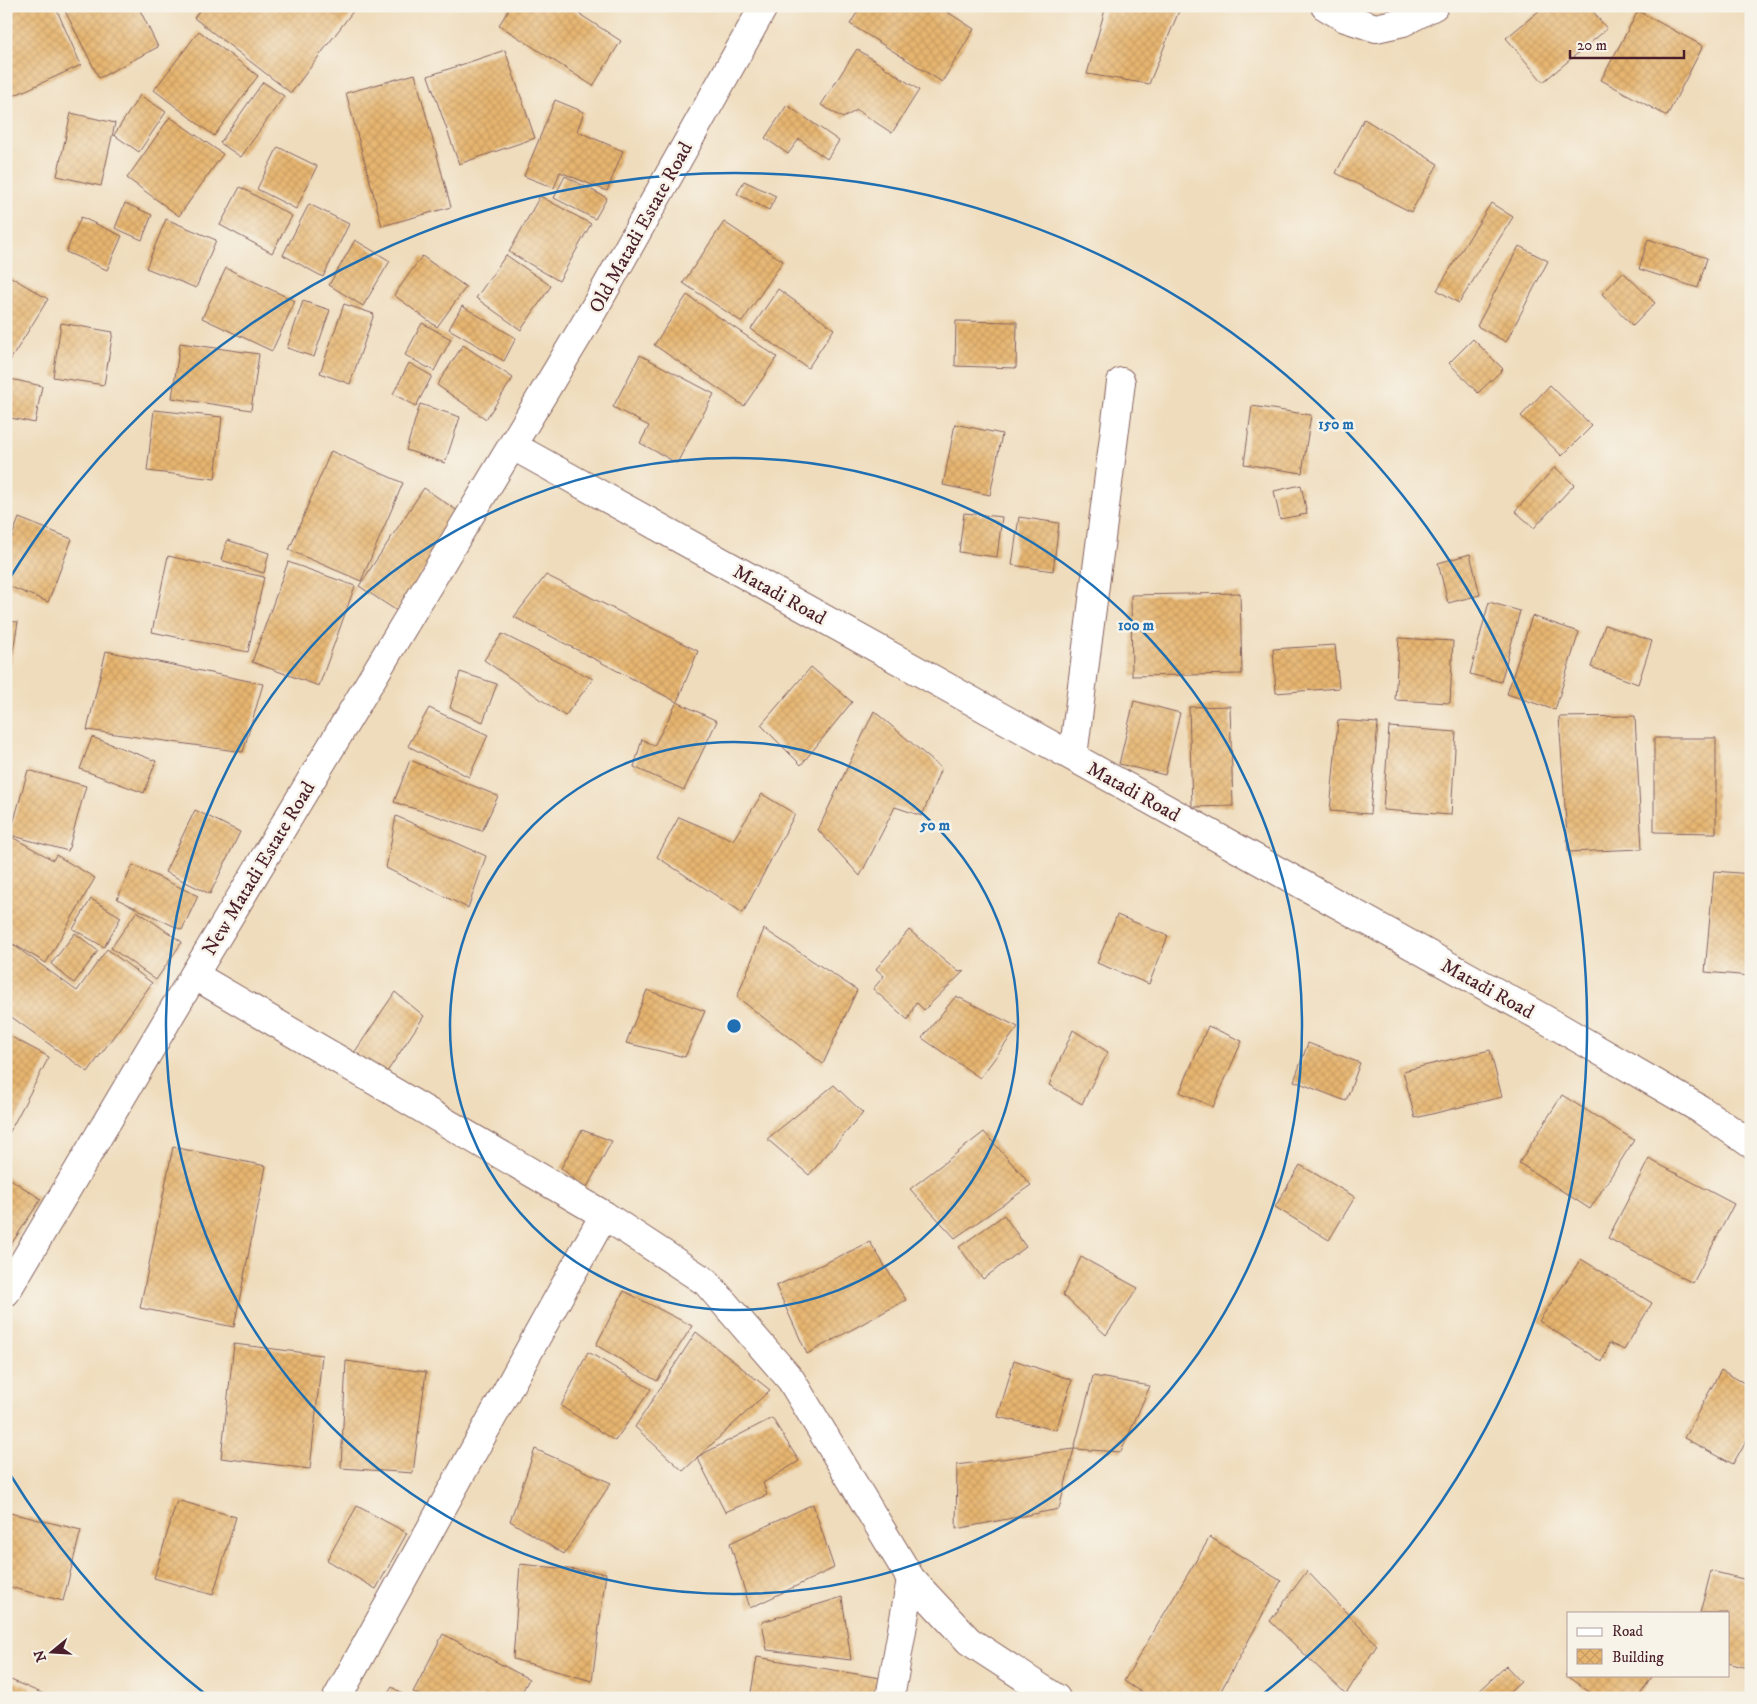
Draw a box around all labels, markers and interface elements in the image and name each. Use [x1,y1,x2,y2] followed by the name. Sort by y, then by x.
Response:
[1570,28,1683,60] scale bar
[1577,36,1607,55] text: 20 m
[584,138,699,318] street label: Old Matadi Estate Road
[1318,415,1354,434] text: 150 m
[728,560,830,631] street label: Matadi Road
[1118,616,1155,635] text: 100 m
[1082,757,1184,828] street label: Matadi Road
[197,777,321,960] street label: New Matadi Estate Road
[919,816,951,835] text: 50 m
[1436,954,1538,1025] street label: Matadi Road
[725,1017,743,1035] centre of rings
[1567,1612,1730,1676] legend
[1612,1622,1644,1641] text: Road
[28,1626,78,1676] north arrow
[30,1647,51,1664] text: N
[1612,1648,1664,1667] text: Building

